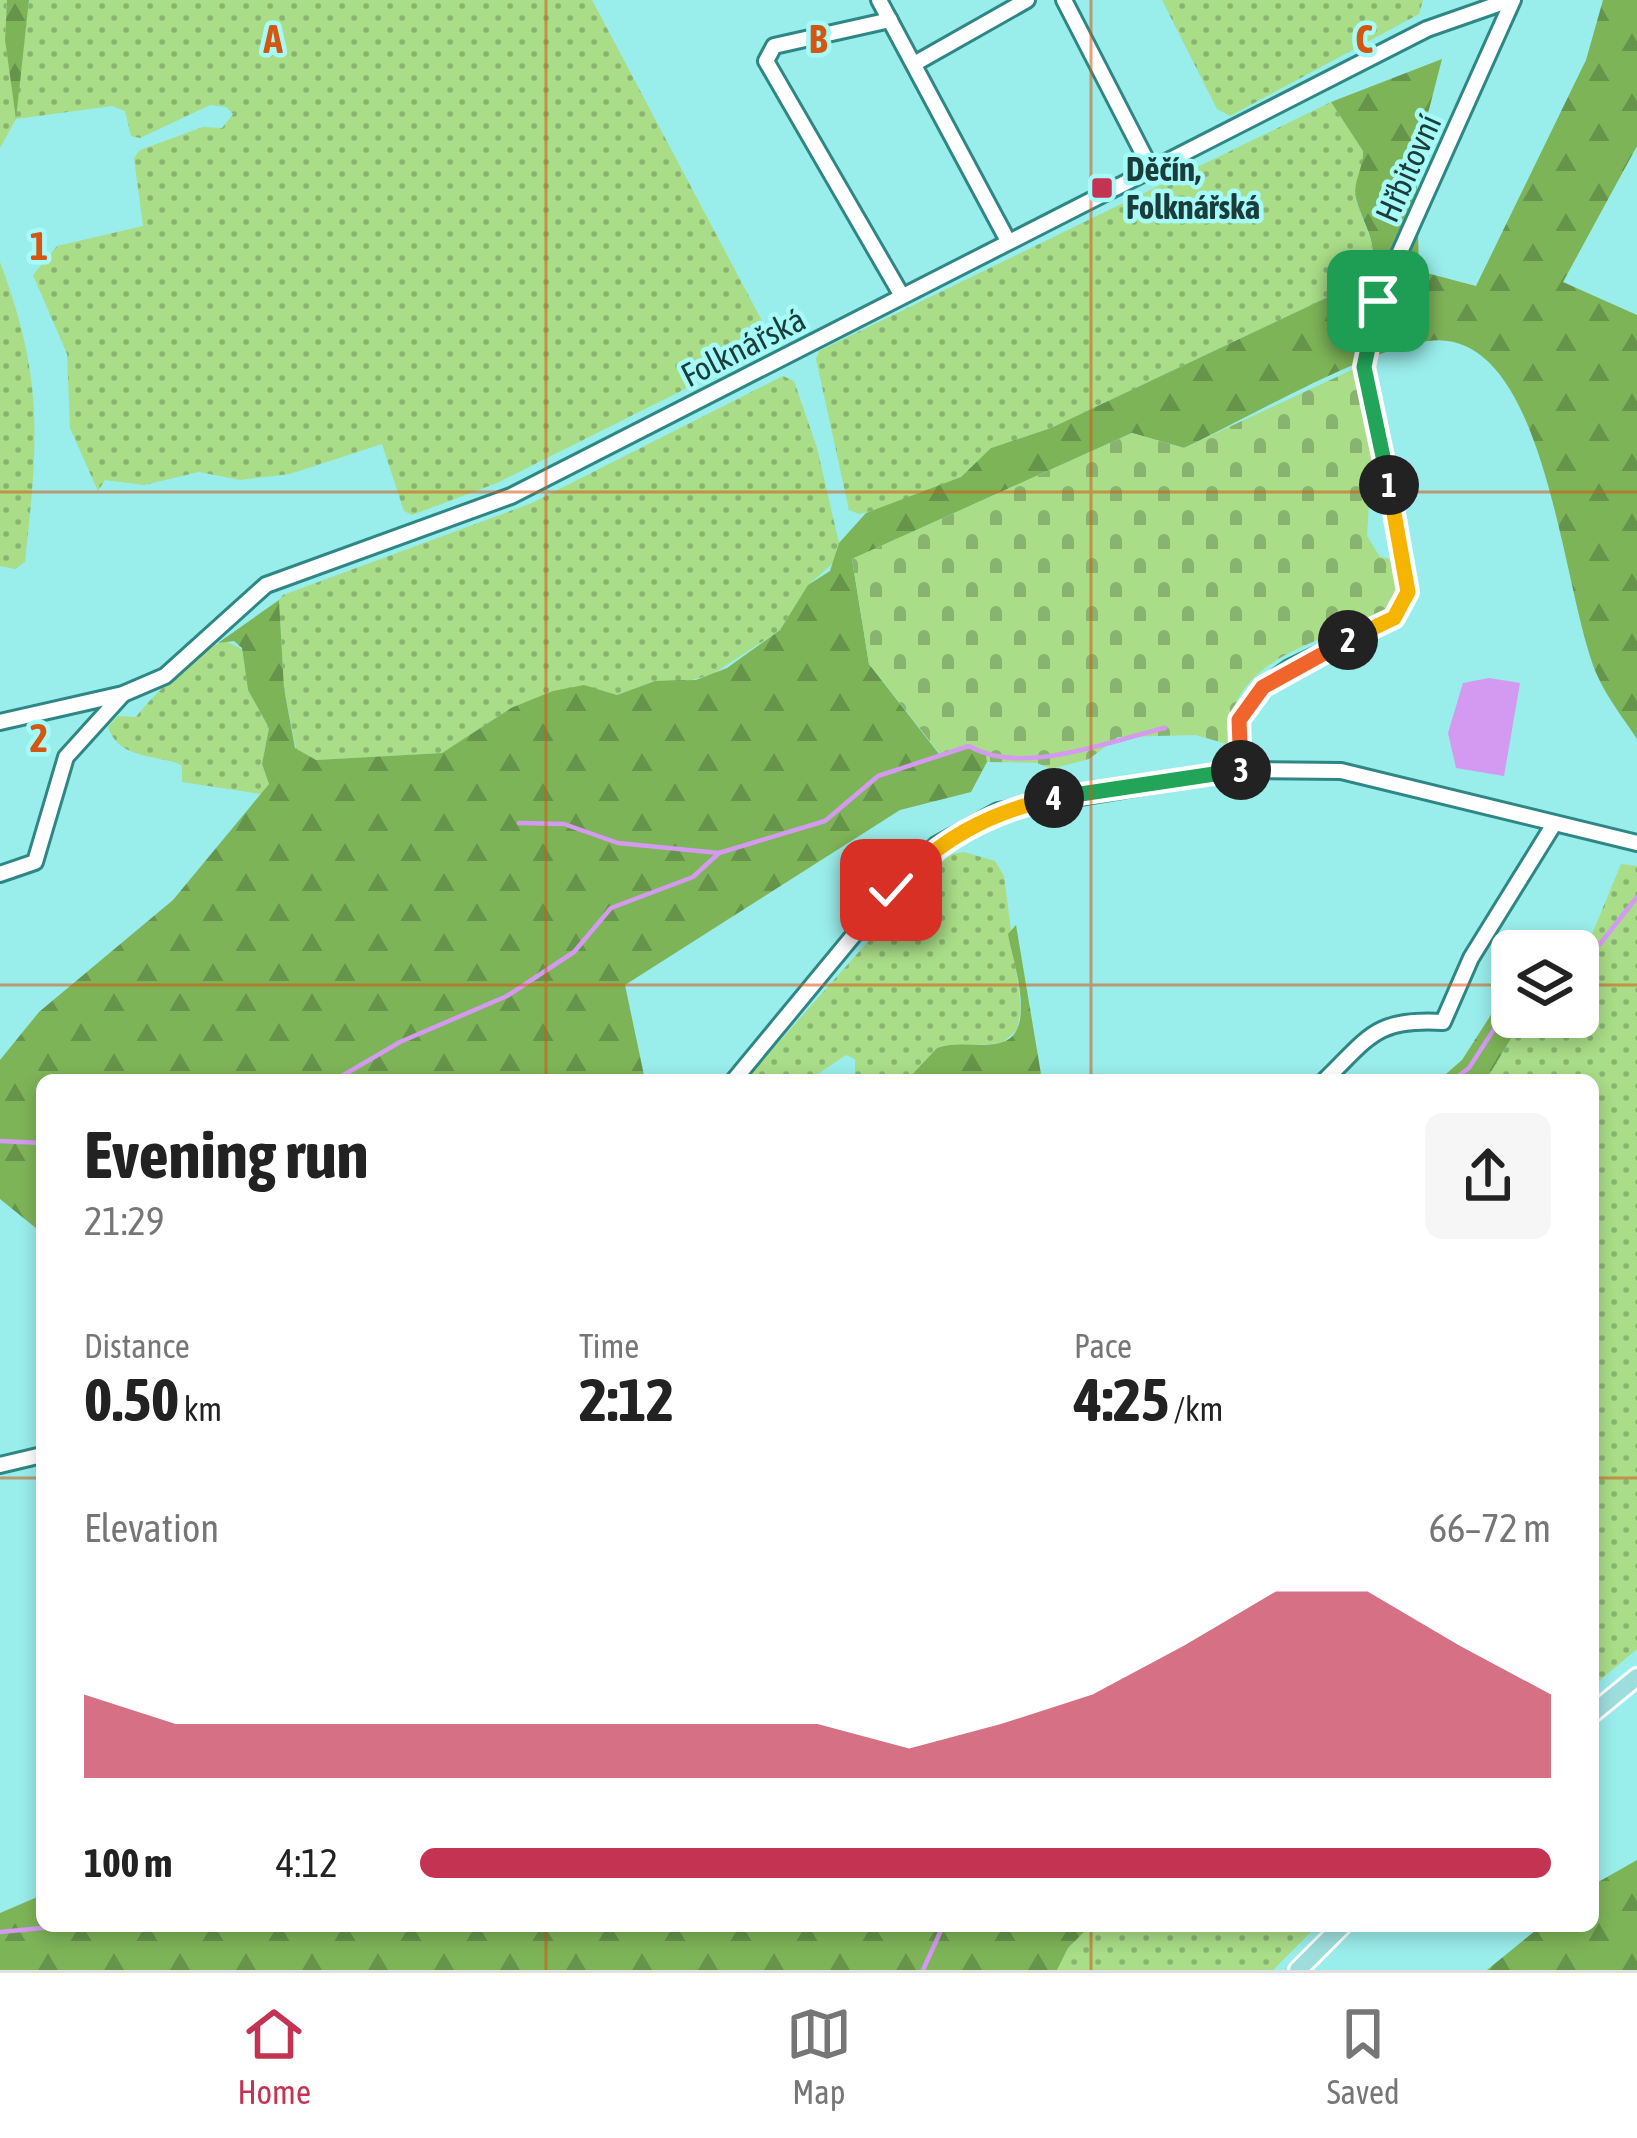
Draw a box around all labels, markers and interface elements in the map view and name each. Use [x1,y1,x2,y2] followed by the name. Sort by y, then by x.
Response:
[262,17,283,61] text: A
[809,17,828,61] text: B
[1355,17,1373,61] text: C
[1368,108,1448,228] street label: Hřbitovní
[1126,150,1260,226] place label: Děčín, Folknářská
[1089,175,1115,201] marker: Děčín, Folknářská
[30,224,48,268] text: 1
[1327,250,1429,352] pin
[1345,268,1411,334] icon: arrive
[675,300,811,394] street label: Folknářská
[1359,455,1419,515] pin: 1
[1381,466,1397,504] text: 1
[1318,610,1378,670] pin: 2
[1340,621,1356,659] text: 2
[30,716,48,760] text: 2
[1211,740,1271,800] pin: 3
[1233,751,1249,789] text: 3
[1024,768,1084,828] pin: 4
[1046,779,1062,817] text: 4
[840,839,942,941] pin
[858,857,924,923] icon: check
[1491,930,1599,1038] map controls
[1491,930,1599,1038] button: layers
[1425,1113,1551,1239] button: share
[84,1116,369,1192] text: Evening run
[84,1199,164,1243] text: 21:29
[84,1327,190,1365] text: Distance
[579,1327,639,1365] text: Time
[1074,1327,1132,1365] text: Pace
[84,1365,179,1434] text: 0.50
[579,1365,674,1434] text: 2:12
[1074,1365,1169,1434] text: 4:25
[179,1390,222,1428] text: km
[1169,1390,1223,1428] text: /km
[84,1506,219,1550] text: Elevation
[1429,1506,1551,1550] text: 66–72 m
[84,1841,172,1885] text: 100 m
[276,1841,338,1885] text: 4:12
[237,2001,311,2111] tab: Home
[786,2001,852,2111] tab: Map
[1327,2001,1400,2111] tab: Saved

